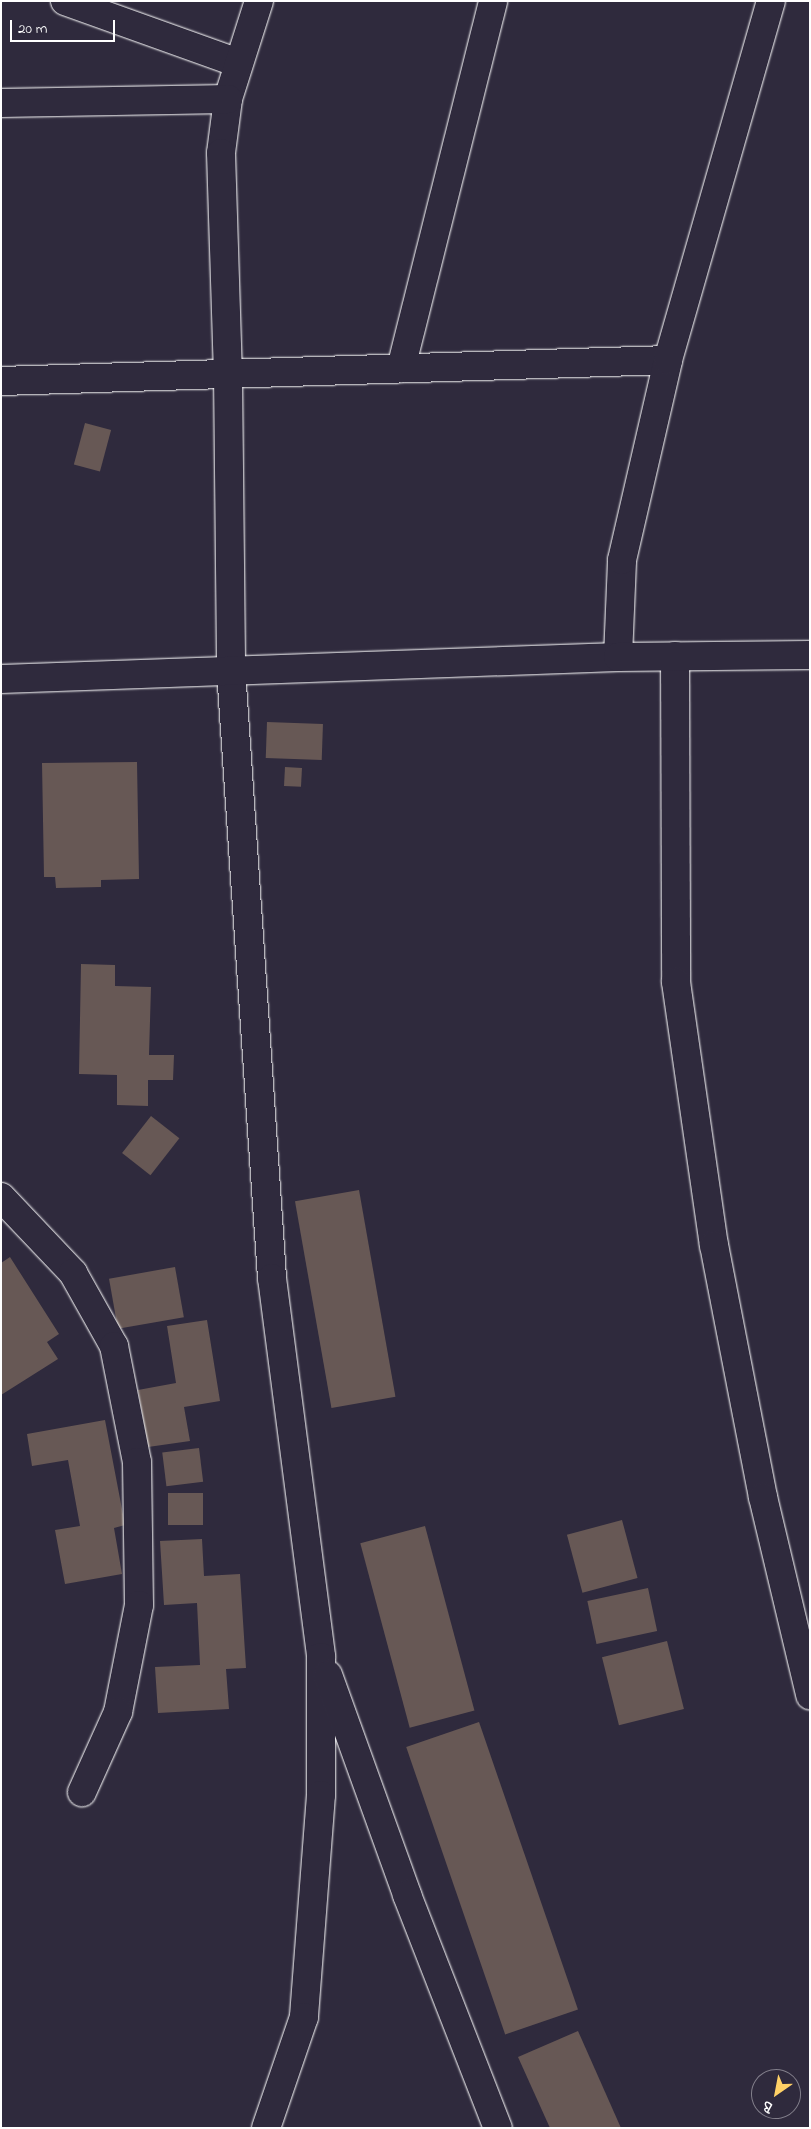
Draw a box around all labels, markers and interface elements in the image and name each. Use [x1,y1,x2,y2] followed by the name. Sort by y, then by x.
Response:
[12,10,118,42] scale bar
[18,18,47,40] text: 20 m
[751,2069,801,2119] north arrow
[758,2095,778,2118] text: B

